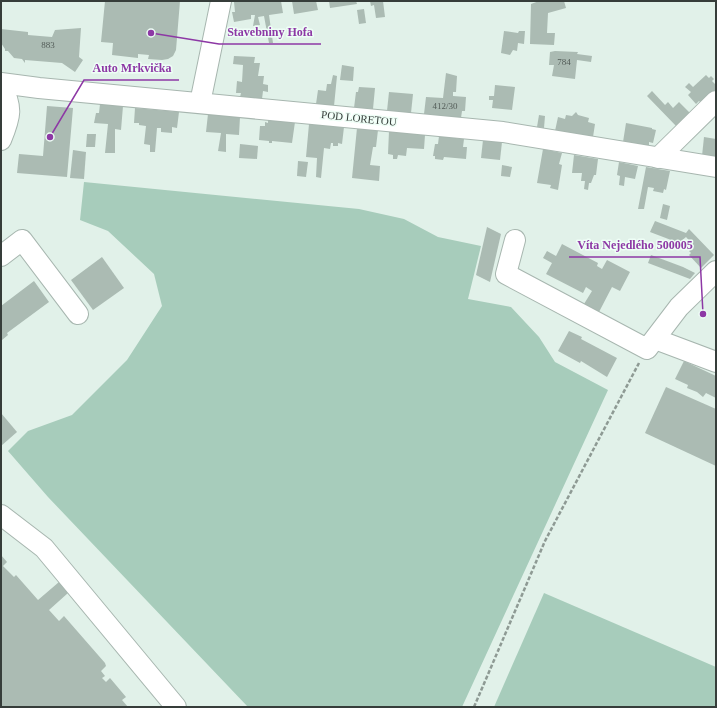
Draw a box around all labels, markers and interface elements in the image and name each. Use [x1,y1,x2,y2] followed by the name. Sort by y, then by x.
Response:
[219,20,321,44] callout: Stavebniny Hofa
[227,25,313,39] text: Stavebniny Hofa
[41,40,55,50] house number: 883
[84,56,179,80] callout: Auto Mrkvička
[557,57,571,67] house number: 784
[93,61,172,75] text: Auto Mrkvička
[432,101,458,111] house number: 412/30
[321,108,397,128] street label: POD LORETOU
[569,233,700,257] callout: Víta Nejedlého 500005
[577,238,693,252] text: Víta Nejedlého 500005

